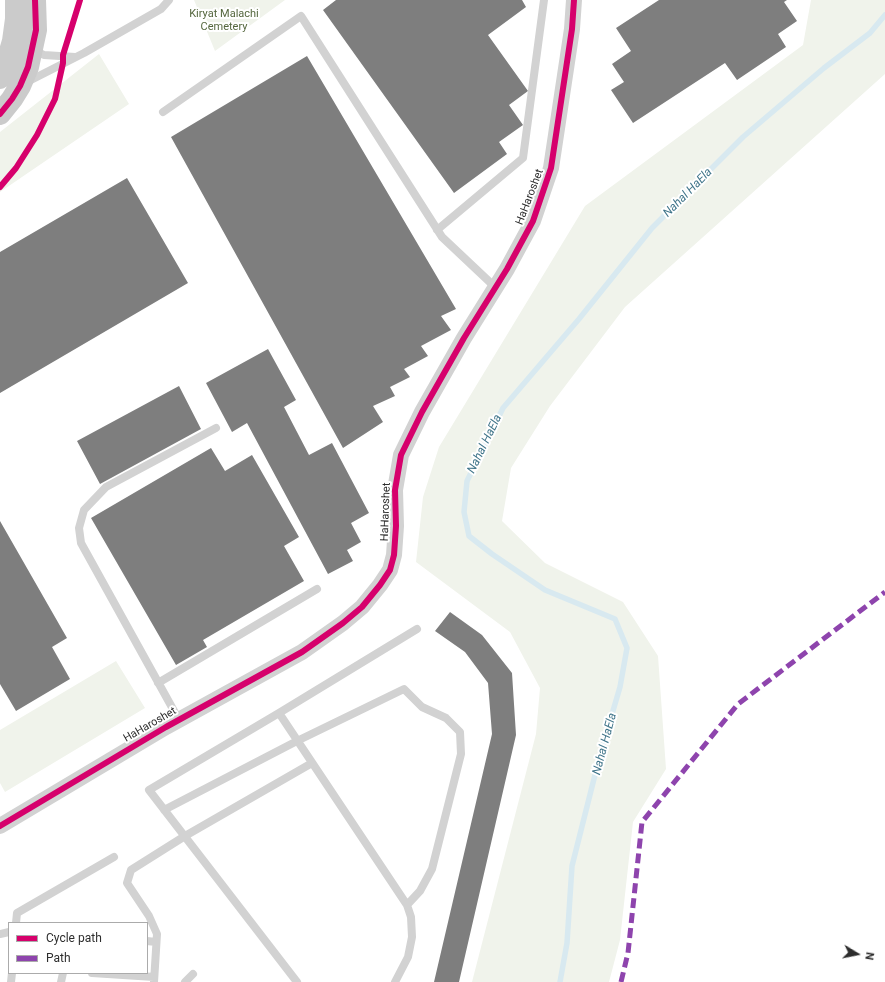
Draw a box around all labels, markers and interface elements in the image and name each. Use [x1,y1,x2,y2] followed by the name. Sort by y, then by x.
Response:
[189,7,259,33] park label: Kiryat Malachi Cemetery
[660,165,716,221] water label: Nahal HaEla
[513,167,547,227] street label: HaHaroshet
[465,412,505,476] water label: Nahal HaEla
[378,482,394,542] street label: HaHaroshet
[121,705,179,745] street label: HaHaroshet
[590,711,620,777] water label: Nahal HaEla
[8,922,148,974] legend
[46,931,102,945] text: Cycle path
[837,934,877,974] north arrow
[46,951,71,965] text: Path
[862,951,876,961] text: N

